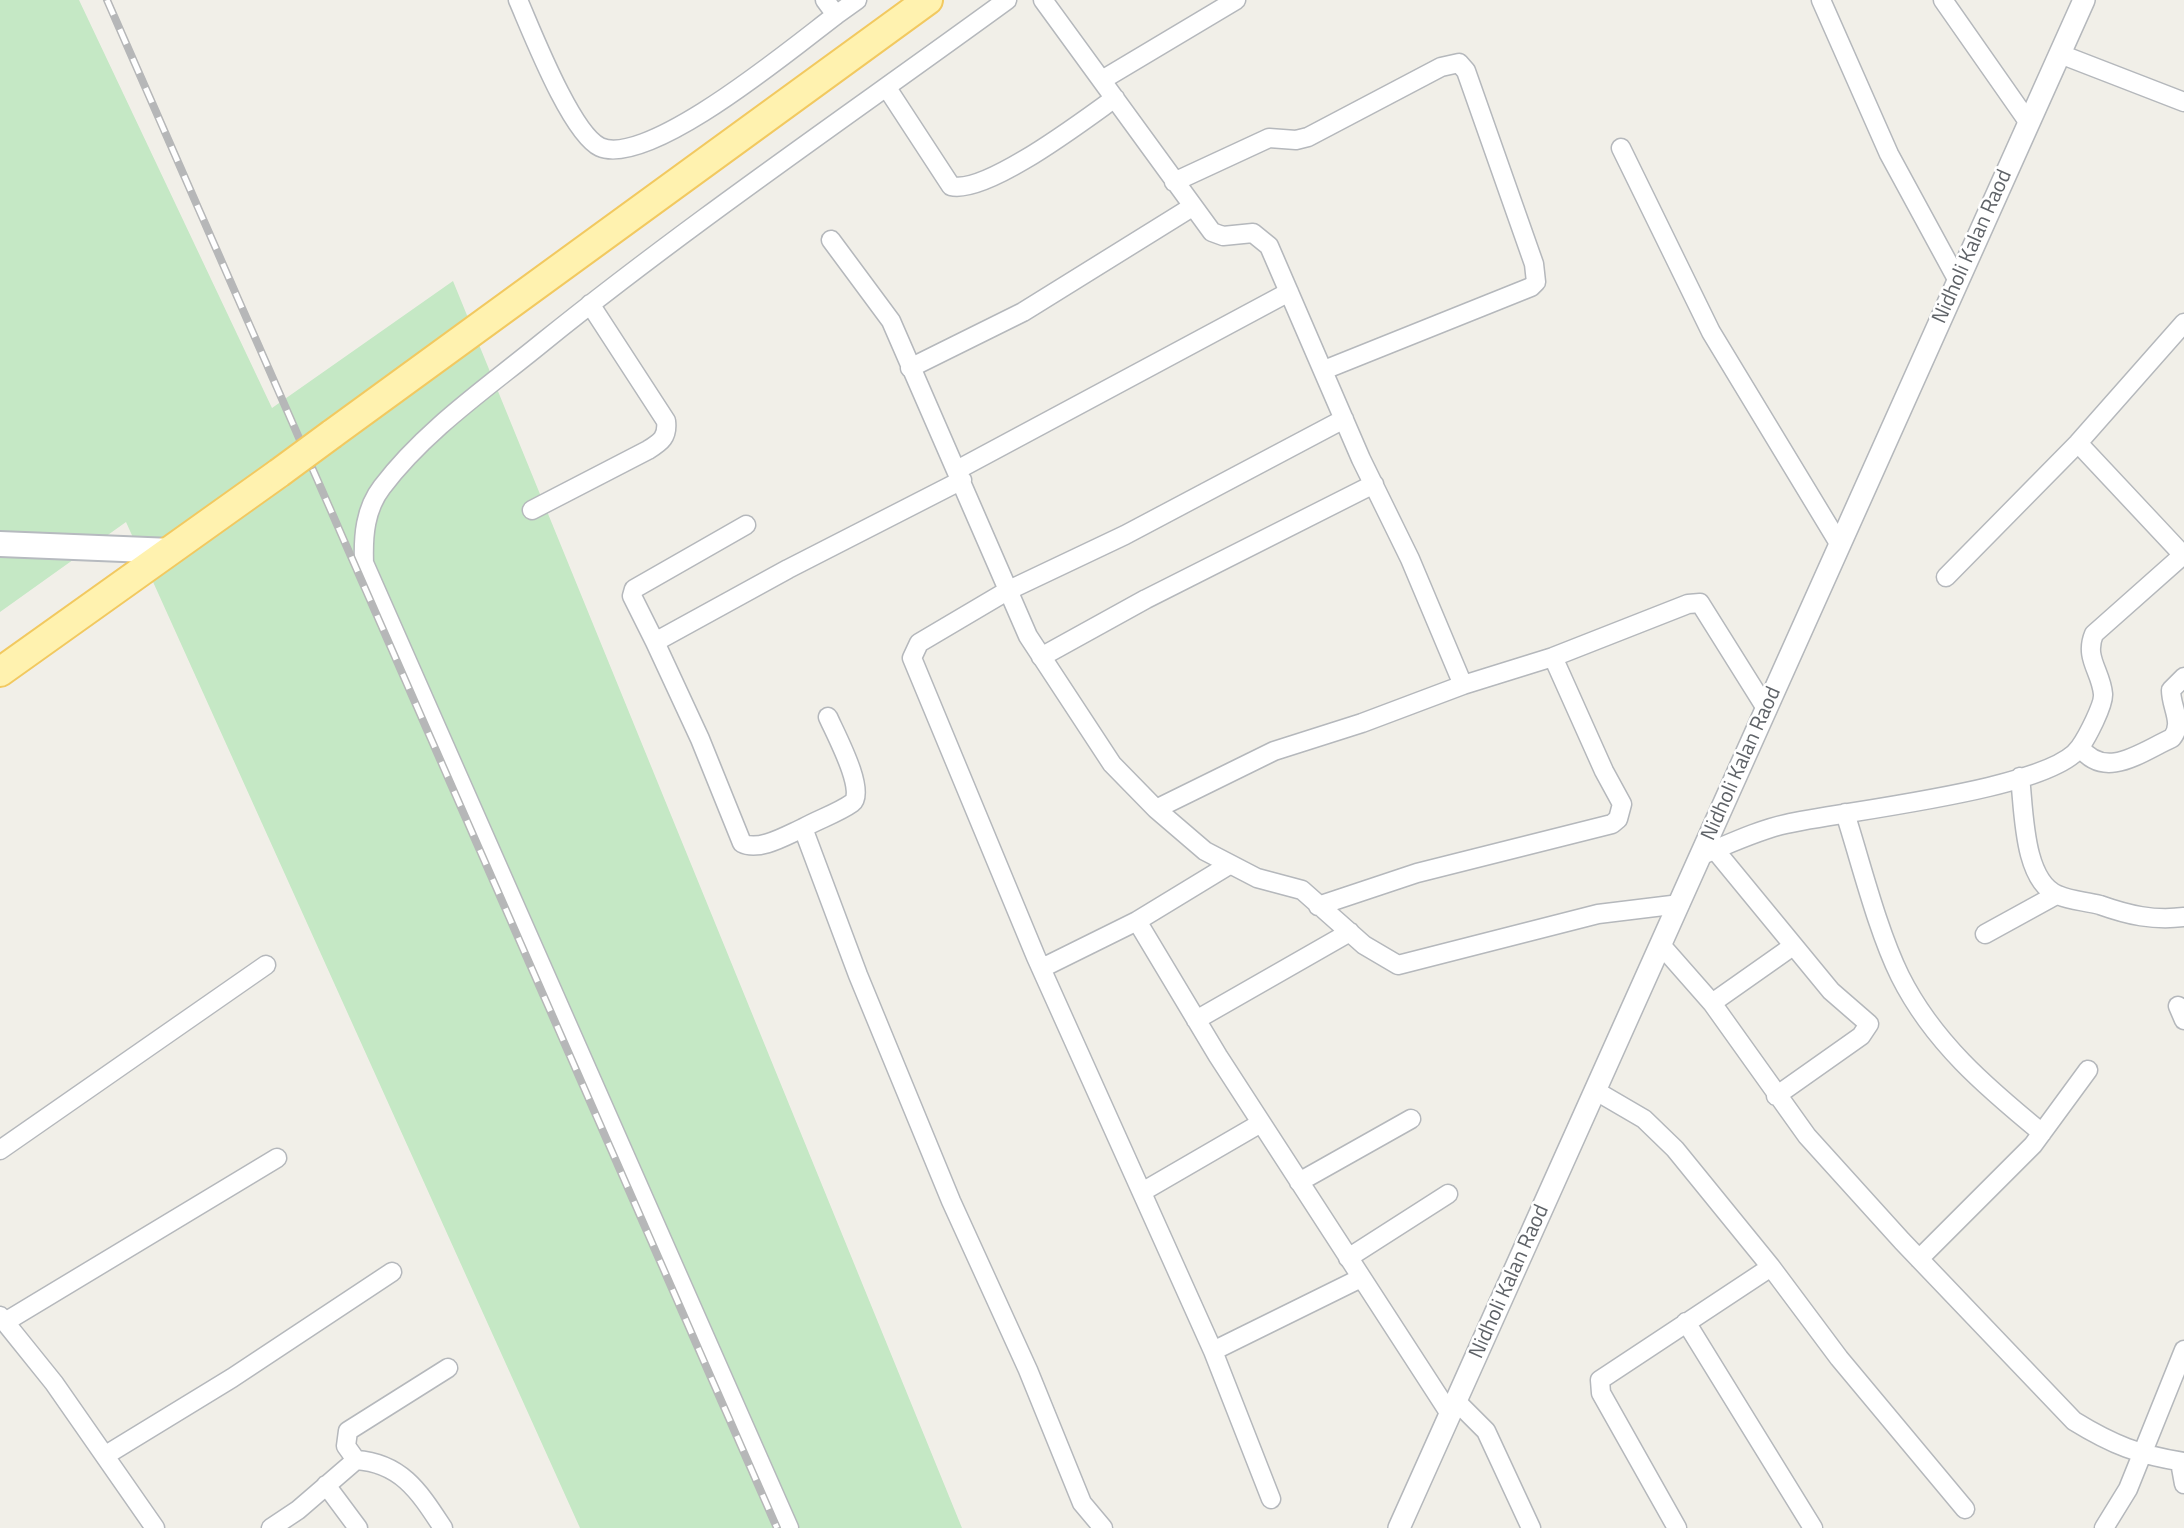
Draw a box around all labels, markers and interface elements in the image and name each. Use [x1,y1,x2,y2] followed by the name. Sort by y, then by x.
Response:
[1928,166,2018,328] street label: Nidholi Kalan Raod
[1697,683,1787,845] street label: Nidholi Kalan Raod
[1465,1201,1555,1363] street label: Nidholi Kalan Raod

